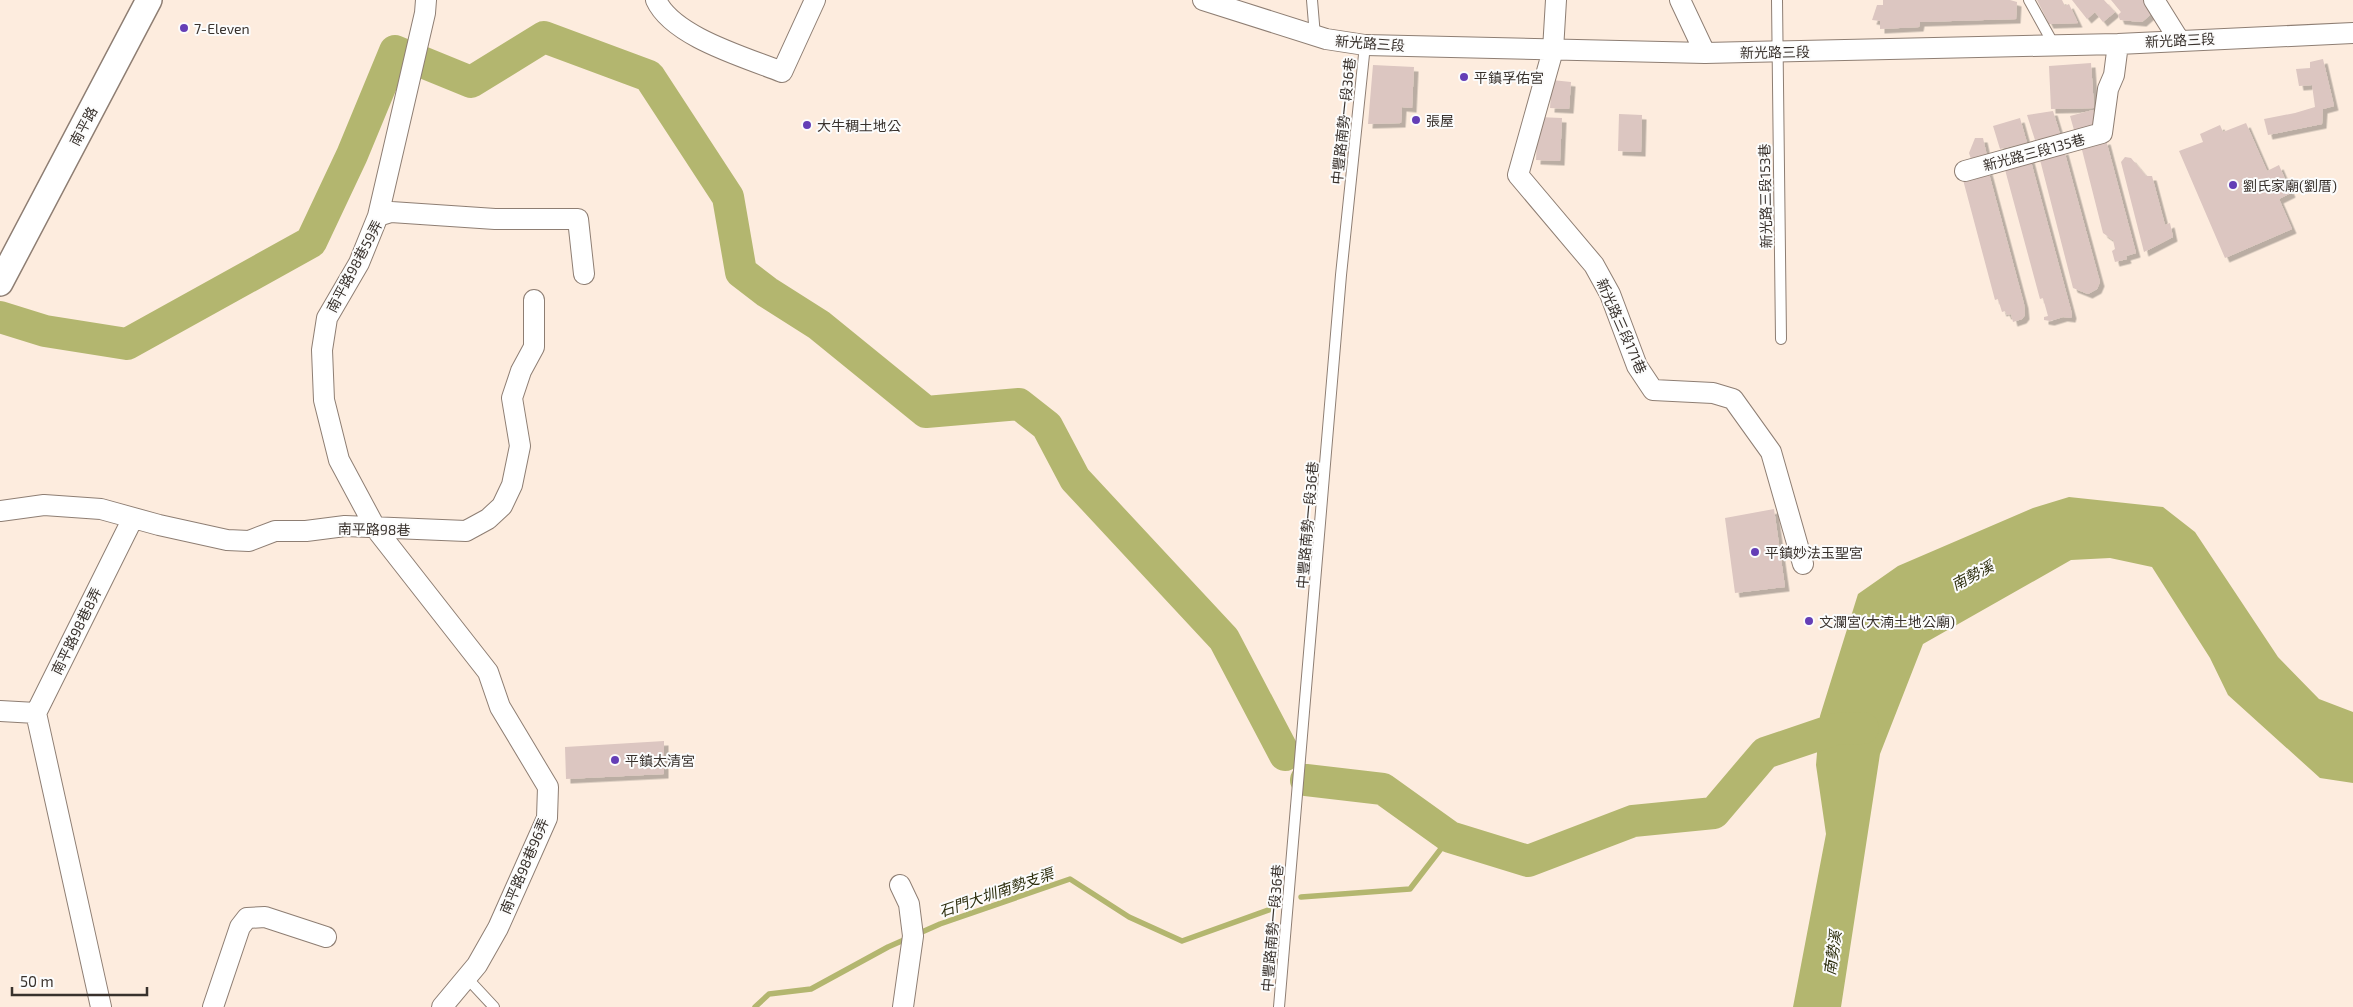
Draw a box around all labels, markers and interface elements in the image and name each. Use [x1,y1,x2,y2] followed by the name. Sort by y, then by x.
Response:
[194,20,250,37] place label: 7-Eleven
[178,22,190,34] marker: 7-Eleven
[2145,30,2215,50] street label: 新光路三段
[1334,32,1406,54] street label: 新光路三段
[1740,43,1810,61] street label: 新光路三段
[1328,57,1358,185] street label: 中豐路南勢一段36巷
[1474,69,1544,86] place label: 平鎮孚佑宮
[1458,71,1470,83] marker: 平鎮孚佑宮
[66,103,100,149] street label: 南平路
[1426,112,1454,129] place label: 張屋
[1410,114,1422,126] marker: 張屋
[817,117,901,134] place label: 大牛稠土地公
[801,119,813,131] marker: 大牛稠土地公
[1981,130,2087,174] street label: 新光路三段135巷
[1756,143,1774,249] street label: 新光路三段153巷
[2243,177,2337,194] place label: 劉氏家廟(劉厝)
[2227,179,2239,191] marker: 劉氏家廟(劉厝)
[323,217,385,315] street label: 南平路98巷59弄
[1593,276,1651,376] street label: 新光路三段171巷
[1293,461,1321,589] street label: 中豐路南勢一段36巷
[338,520,410,538] street label: 南平路98巷
[1765,544,1863,561] place label: 平鎮妙法玉聖宮
[1749,546,1761,558] marker: 平鎮妙法玉聖宮
[1948,556,1998,594] water label: 南勢溪
[48,585,104,677] street label: 南平路98巷8弄
[1819,613,1955,630] place label: 文瀾宮(大湳土地公廟)
[1803,615,1815,627] marker: 文瀾宮(大湳土地公廟)
[625,752,695,769] place label: 平鎮太清宮
[609,754,621,766] marker: 平鎮太清宮
[496,815,552,917] street label: 南平路98巷96弄
[936,863,1058,920] water label: 石門大圳南勢支渠
[1258,864,1286,992] street label: 中豐路南勢一段36巷
[1820,927,1844,977] water label: 南勢溪
[12,964,148,996] scale bar
[20,972,54,990] text: 50 m

